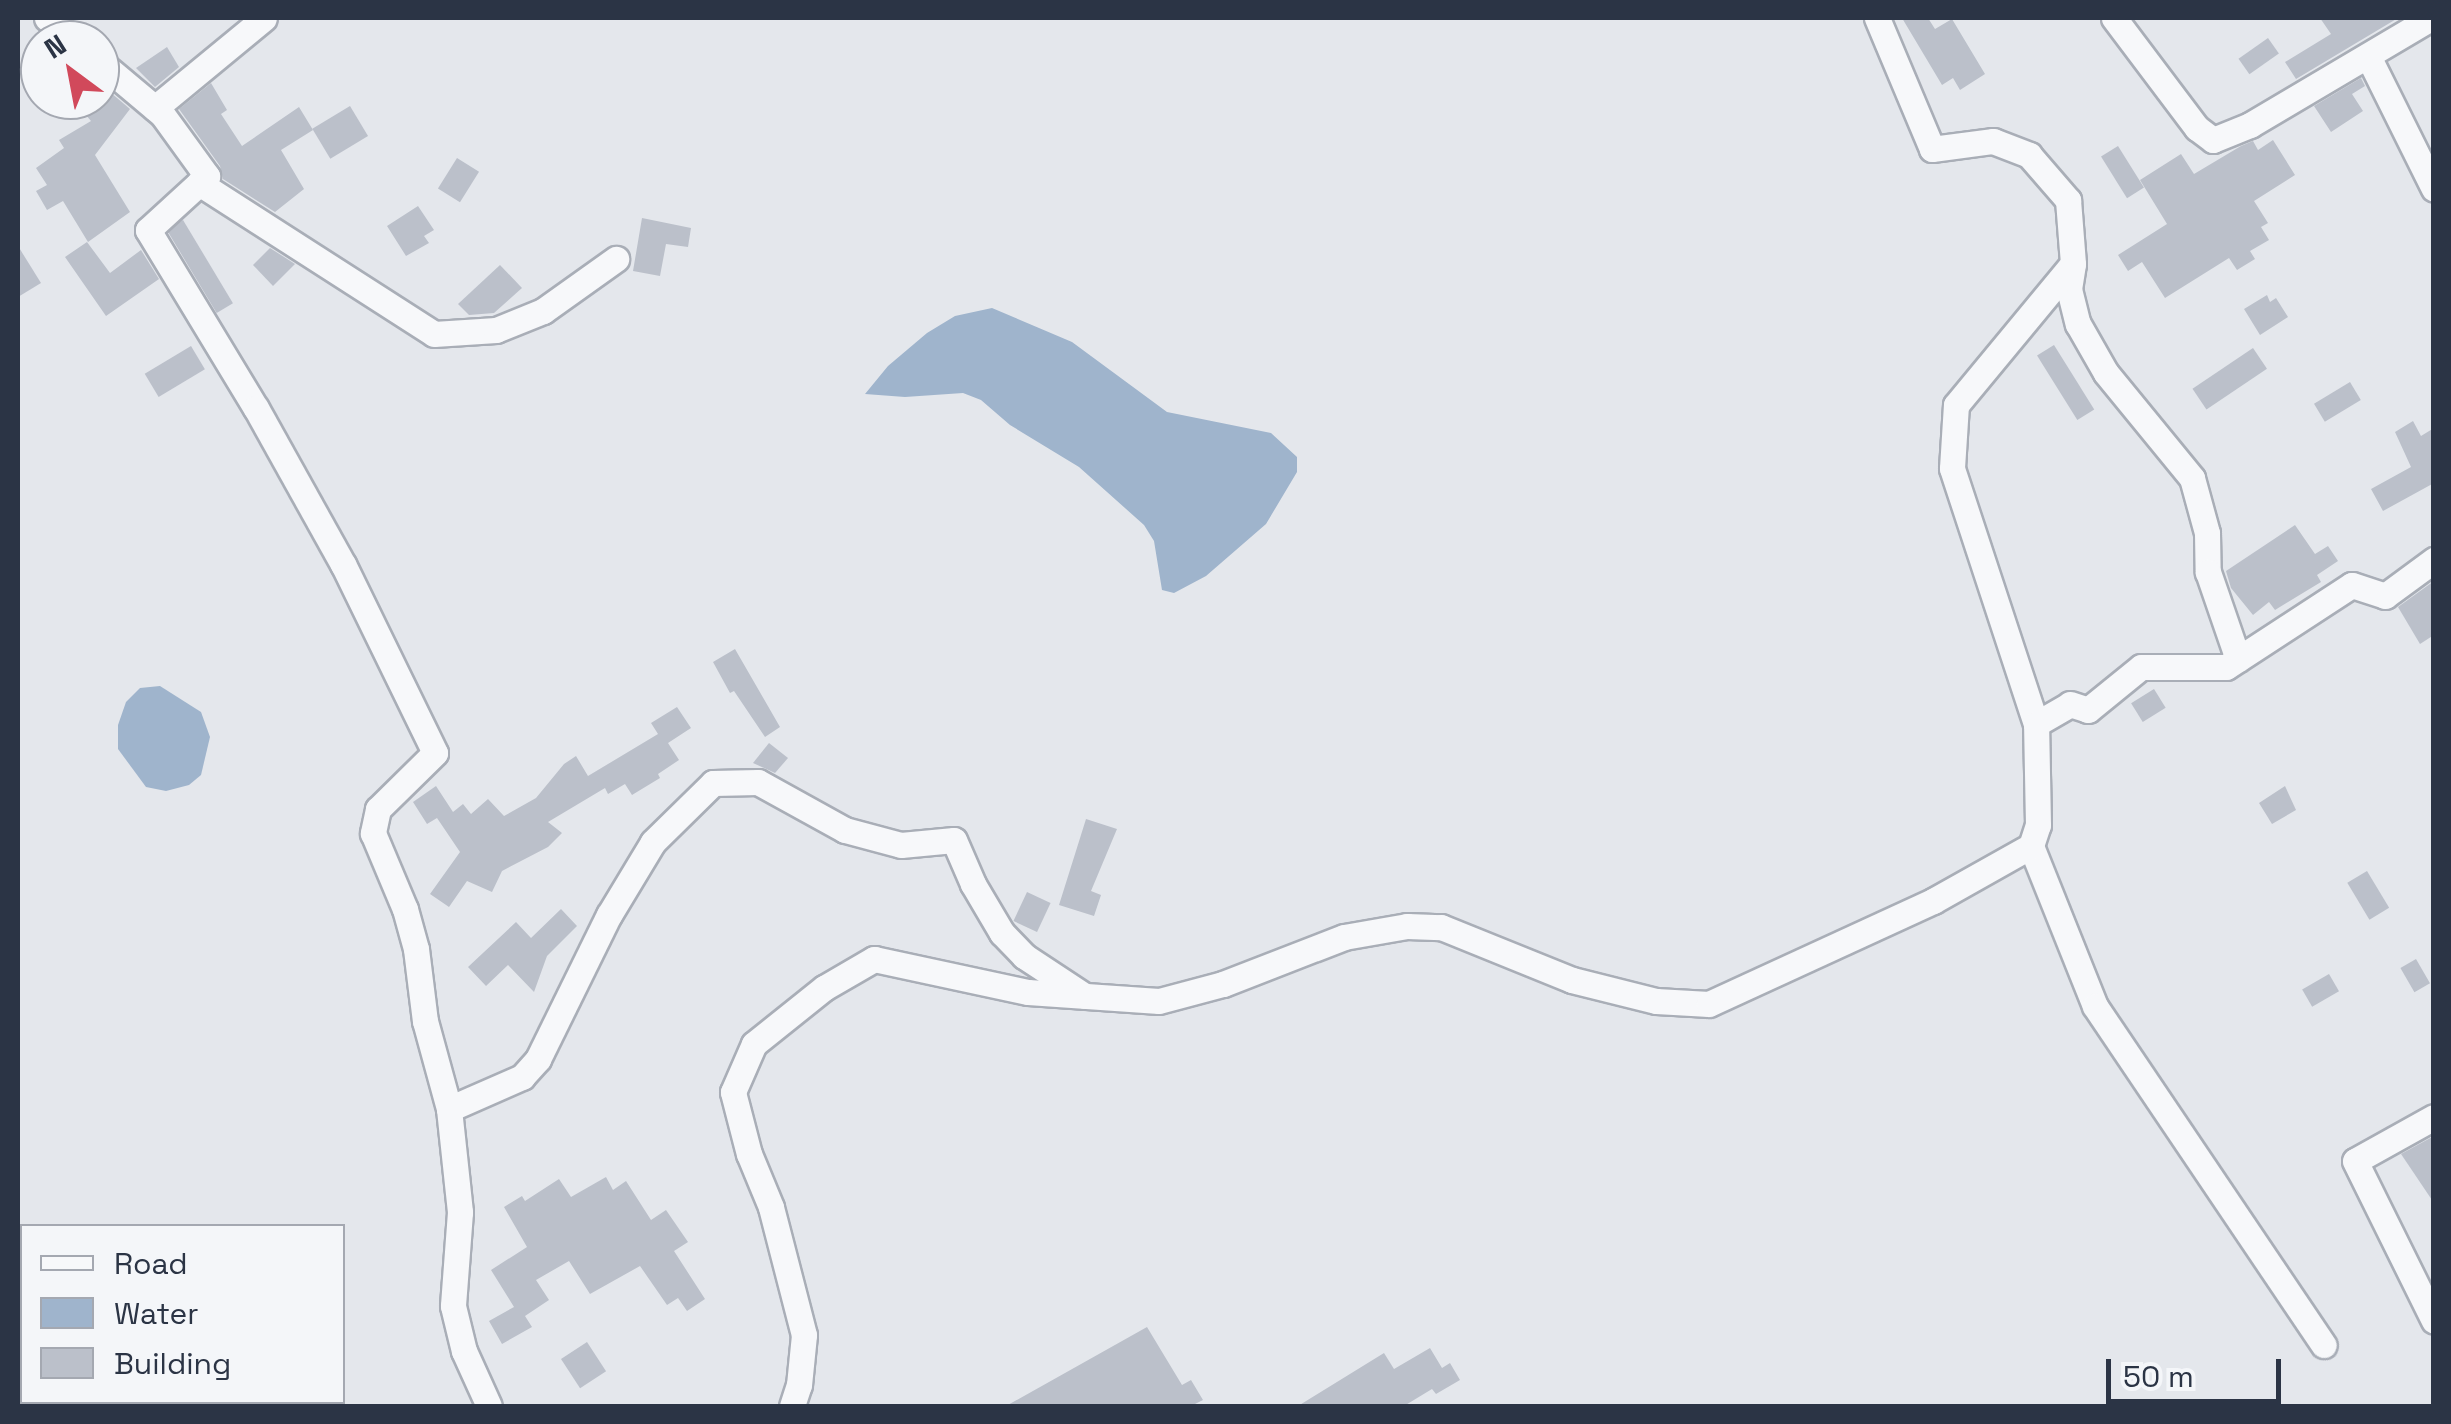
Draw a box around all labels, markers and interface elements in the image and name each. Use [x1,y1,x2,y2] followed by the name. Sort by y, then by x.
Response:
[20,20,120,120] north arrow
[38,26,73,66] text: N
[20,1224,345,1404] legend
[114,1244,188,1283] text: Road
[114,1294,199,1333] text: Water
[2111,1339,2286,1401] scale bar
[114,1344,231,1383] text: Building
[2123,1357,2194,1396] text: 50 m

